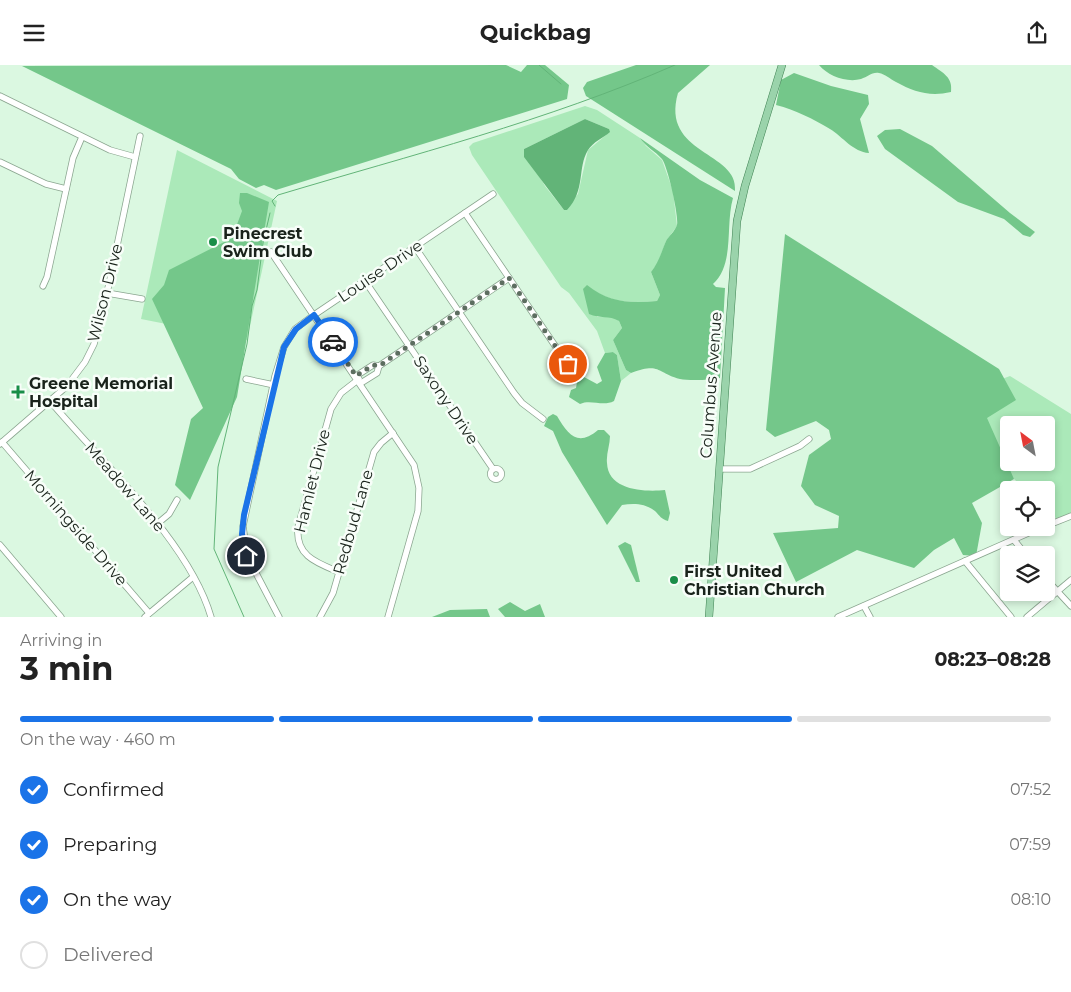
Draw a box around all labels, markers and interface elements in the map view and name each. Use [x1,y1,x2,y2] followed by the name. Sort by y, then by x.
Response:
[20,19,48,47] icon: menu
[480,19,591,46] text: Quickbag
[1023,19,1051,47] icon: share
[223,224,313,261] place label: Pinecrest Swim Club
[207,236,219,248] marker: Pinecrest Swim Club
[334,236,426,306] street label: Louise Drive
[84,242,126,344] street label: Wilson Drive
[696,311,726,459] street label: Columbus Avenue
[308,317,358,367] courier
[319,328,347,356] icon: car
[547,343,589,385] pin
[554,350,582,378] icon: bag
[409,352,483,448] street label: Saxony Drive
[29,374,173,411] place label: Greene Memorial Hospital
[11,385,25,399] marker: Greene Memorial Hospital
[1000,416,1055,471] north arrow
[1000,416,1055,601] map controls
[290,427,334,535] street label: Hamlet Drive
[81,438,169,536] street label: Meadow Lane
[21,466,131,590] street label: Morningside Drive
[329,467,377,577] street label: Redbud Lane
[1000,481,1055,536] button: locate
[225,535,267,577] pin
[232,542,260,570] icon: home
[1000,546,1055,601] button: layers
[684,562,825,599] place label: First United Christian Church
[668,574,680,586] marker: First United Christian Church
[20,631,102,650] text: Arriving in
[934,648,1051,671] text: 08:23–08:28
[20,649,113,688] text: 3 min
[20,730,176,749] text: On the way · 460 m
[20,776,48,804] icon: check
[63,778,164,801] text: Confirmed
[1010,780,1051,799] text: 07:52
[20,831,48,859] icon: check
[63,833,158,856] text: Preparing
[1009,835,1051,854] text: 07:59
[20,886,48,914] icon: check
[63,888,171,911] text: On the way
[1010,890,1051,909] text: 08:10
[63,943,154,966] text: Delivered

